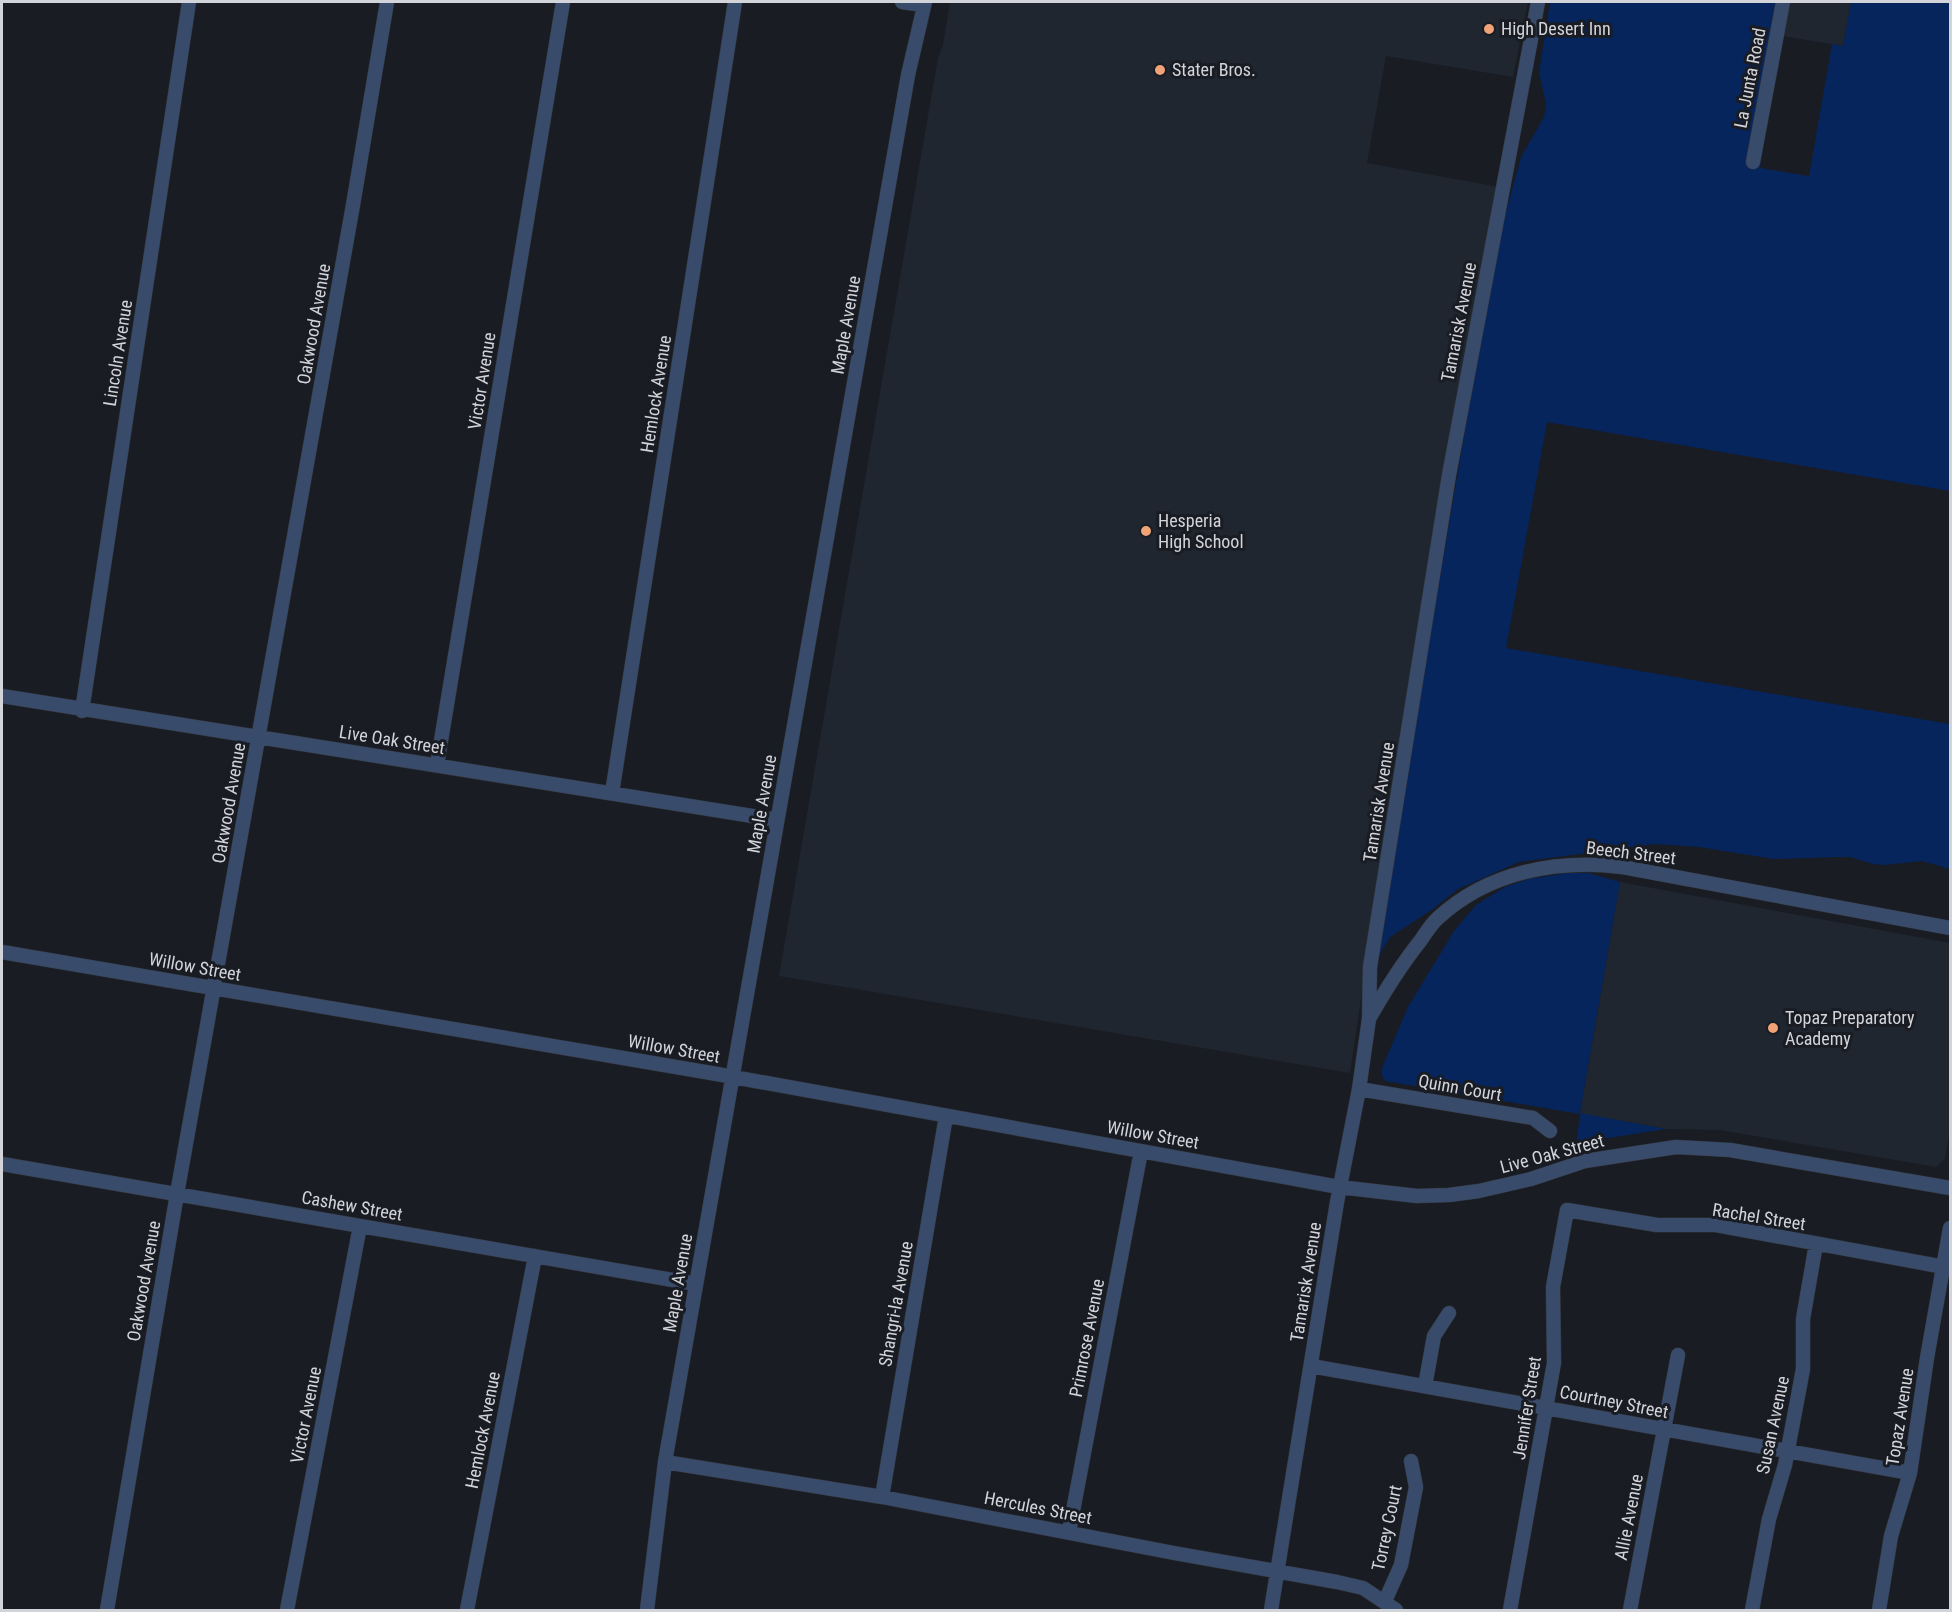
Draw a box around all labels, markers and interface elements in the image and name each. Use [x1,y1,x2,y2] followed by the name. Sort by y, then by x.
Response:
[1501,18,1611,39] place label: High Desert Inn
[1482,22,1496,36] marker: High Desert Inn
[1730,26,1770,130] street label: La Junta Road
[1172,59,1256,80] place label: Stater Bros.
[1153,63,1167,77] marker: Stater Bros.
[1437,260,1480,383] street label: Tamarisk Avenue
[293,262,334,386] street label: Oakwood Avenue
[827,274,864,376] street label: Maple Avenue
[99,298,136,408] street label: Lincoln Avenue
[463,331,500,431] street label: Victor Avenue
[636,334,675,454] street label: Hemlock Avenue
[1158,510,1244,552] place label: Hesperia High School
[1139,524,1153,538] marker: Hesperia High School
[338,721,446,758] street label: Live Oak Street
[1359,740,1398,863] street label: Tamarisk Avenue
[208,741,249,865] street label: Oakwood Avenue
[743,753,780,855] street label: Maple Avenue
[1585,837,1677,868] street label: Beech Street
[147,948,243,985] street label: Willow Street
[1785,1007,1915,1049] place label: Topaz Preparatory Academy
[1766,1021,1780,1035] marker: Topaz Preparatory Academy
[626,1030,722,1067] street label: Willow Street
[1417,1070,1503,1105] street label: Quinn Court
[1105,1116,1201,1153] street label: Willow Street
[1498,1130,1606,1177] street label: Live Oak Street
[300,1186,404,1225] street label: Cashew Street
[1711,1199,1807,1234] street label: Rachel Street
[123,1219,164,1343] street label: Oakwood Avenue
[1286,1220,1325,1343] street label: Tamarisk Avenue
[659,1232,696,1334] street label: Maple Avenue
[874,1240,917,1368] street label: Shangri-la Avenue
[1065,1277,1108,1399] street label: Primrose Avenue
[1508,1355,1545,1461] street label: Jennifer Street
[286,1365,325,1465] street label: Victor Avenue
[1881,1366,1918,1467] street label: Topaz Avenue
[461,1370,504,1490] street label: Hemlock Avenue
[1752,1374,1793,1476] street label: Susan Avenue
[1558,1381,1670,1422] street label: Courtney Street
[1610,1472,1647,1562] street label: Allie Avenue
[1367,1483,1406,1573] street label: Torrey Court
[983,1487,1094,1528] street label: Hercules Street

